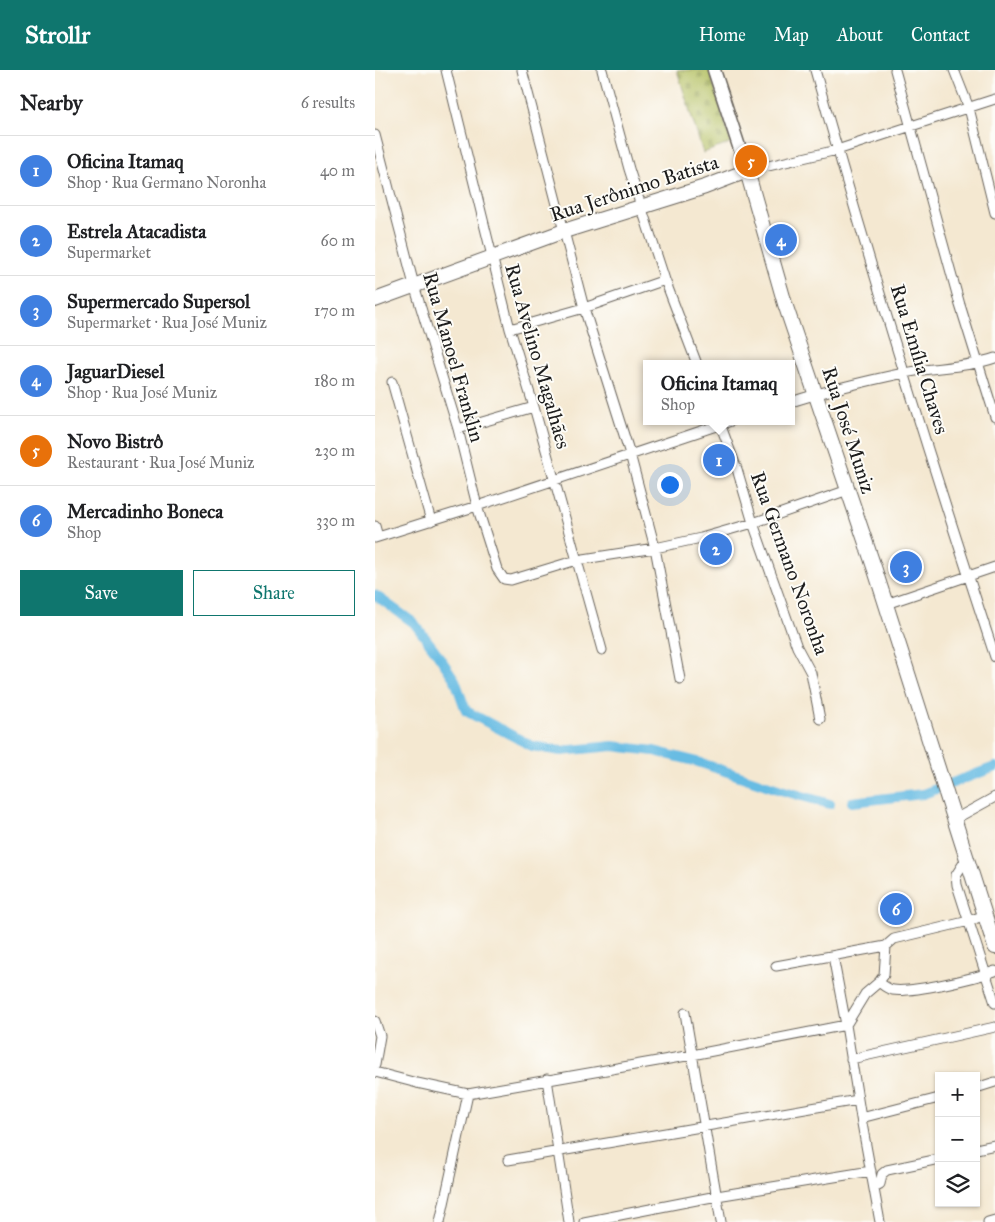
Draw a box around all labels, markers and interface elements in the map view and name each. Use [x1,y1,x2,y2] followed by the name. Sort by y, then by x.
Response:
[25,20,90,50] text: Strollr
[699,24,746,46] text: Home
[774,24,809,46] text: Map
[837,24,883,46] text: About
[911,24,970,46] text: Contact
[20,90,83,116] text: Nearby
[301,93,355,112] text: 6 results
[735,142,767,180] pin: 5
[547,149,722,227] street label: Rua Jerônimo Batista
[67,150,184,173] text: Oficina Itamaq
[33,161,39,180] text: 1
[320,161,355,180] text: 40 m
[67,173,266,192] text: Shop · Rua Germano Noronha
[67,220,206,243] text: Estrela Atacadista
[765,221,797,259] pin: 4
[32,231,40,250] text: 2
[321,231,355,250] text: 60 m
[67,243,151,262] text: Supermarket
[499,261,576,452] street label: Rua Avelino Magalhães
[418,269,490,445] street label: Rua Manoel Franklin
[886,281,954,437] street label: Rua Emília Chaves
[67,290,250,313] text: Supermercado Supersol
[33,301,39,320] text: 3
[314,301,355,320] text: 170 m
[67,313,267,332] text: Supermarket · Rua José Muniz
[67,360,164,383] text: JaguarDiesel
[643,360,795,425] popup
[816,364,881,497] street label: Rua José Muniz
[32,371,40,390] text: 4
[314,371,355,390] text: 180 m
[661,372,777,395] text: Oficina Itamaq
[67,383,217,402] text: Shop · Rua José Muniz
[661,395,695,414] text: Shop
[67,430,163,453] text: Novo Bistrô
[32,441,40,460] text: 5
[315,441,355,460] text: 230 m
[703,441,735,479] pin: 1
[67,453,254,472] text: Restaurant · Rua José Muniz
[746,468,834,658] street label: Rua Germano Noronha
[657,472,683,498] your location
[67,500,223,523] text: Mercadinho Boneca
[32,511,40,530] text: 6
[316,511,355,530] text: 330 m
[67,523,101,542] text: Shop
[700,530,732,568] pin: 2
[890,548,922,586] pin: 3
[20,570,183,616] button: Save
[193,570,355,616] button: Share
[880,890,912,928] pin: 6
[935,1072,980,1207] map controls
[935,1072,980,1117] button: +
[935,1117,980,1162] button: −
[935,1162,980,1207] button: layers

